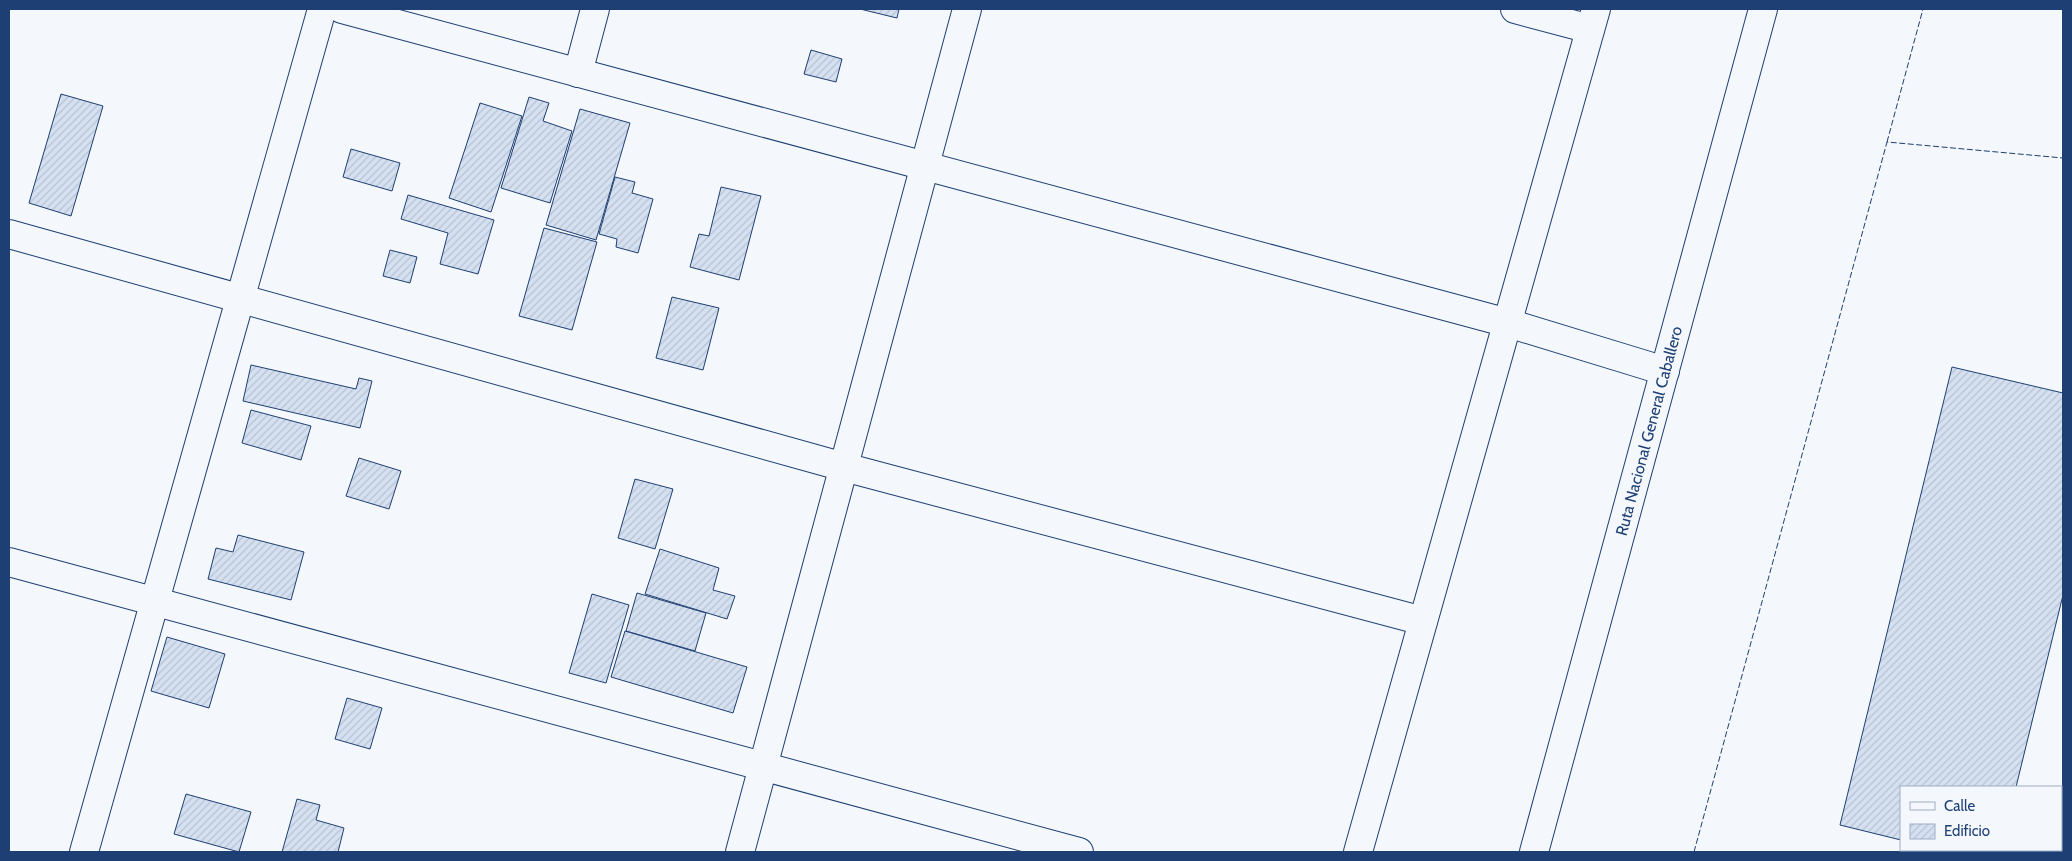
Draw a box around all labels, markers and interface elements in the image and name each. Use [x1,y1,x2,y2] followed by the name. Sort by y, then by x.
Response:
[1612,324,1686,538] street label: Ruta Nacional General Caballero
[1900,786,2062,851] legend
[1944,797,1975,815] text: Calle
[1944,822,1990,840] text: Edificio

